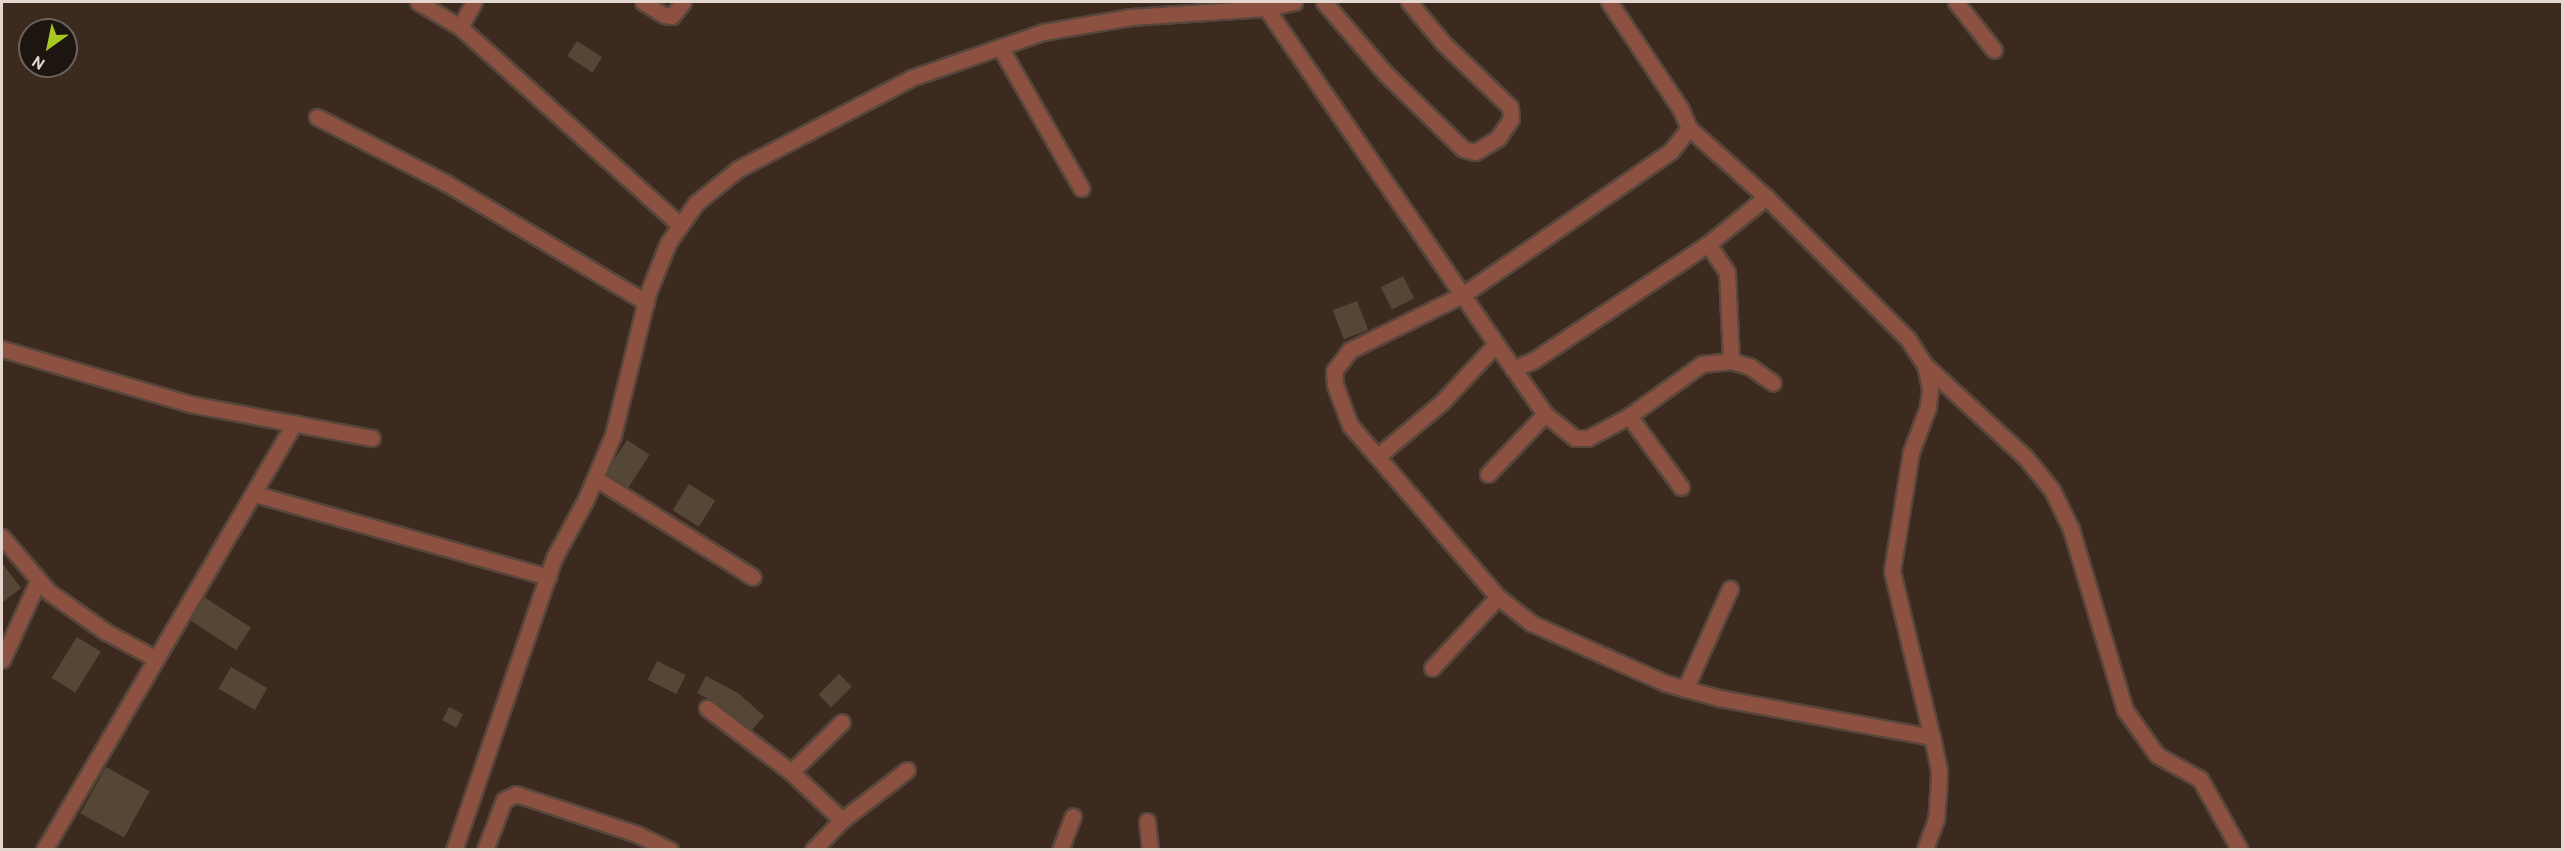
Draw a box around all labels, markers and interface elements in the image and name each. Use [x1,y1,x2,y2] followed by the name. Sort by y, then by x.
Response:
[18,18,78,78] north arrow
[29,50,50,73] text: N

